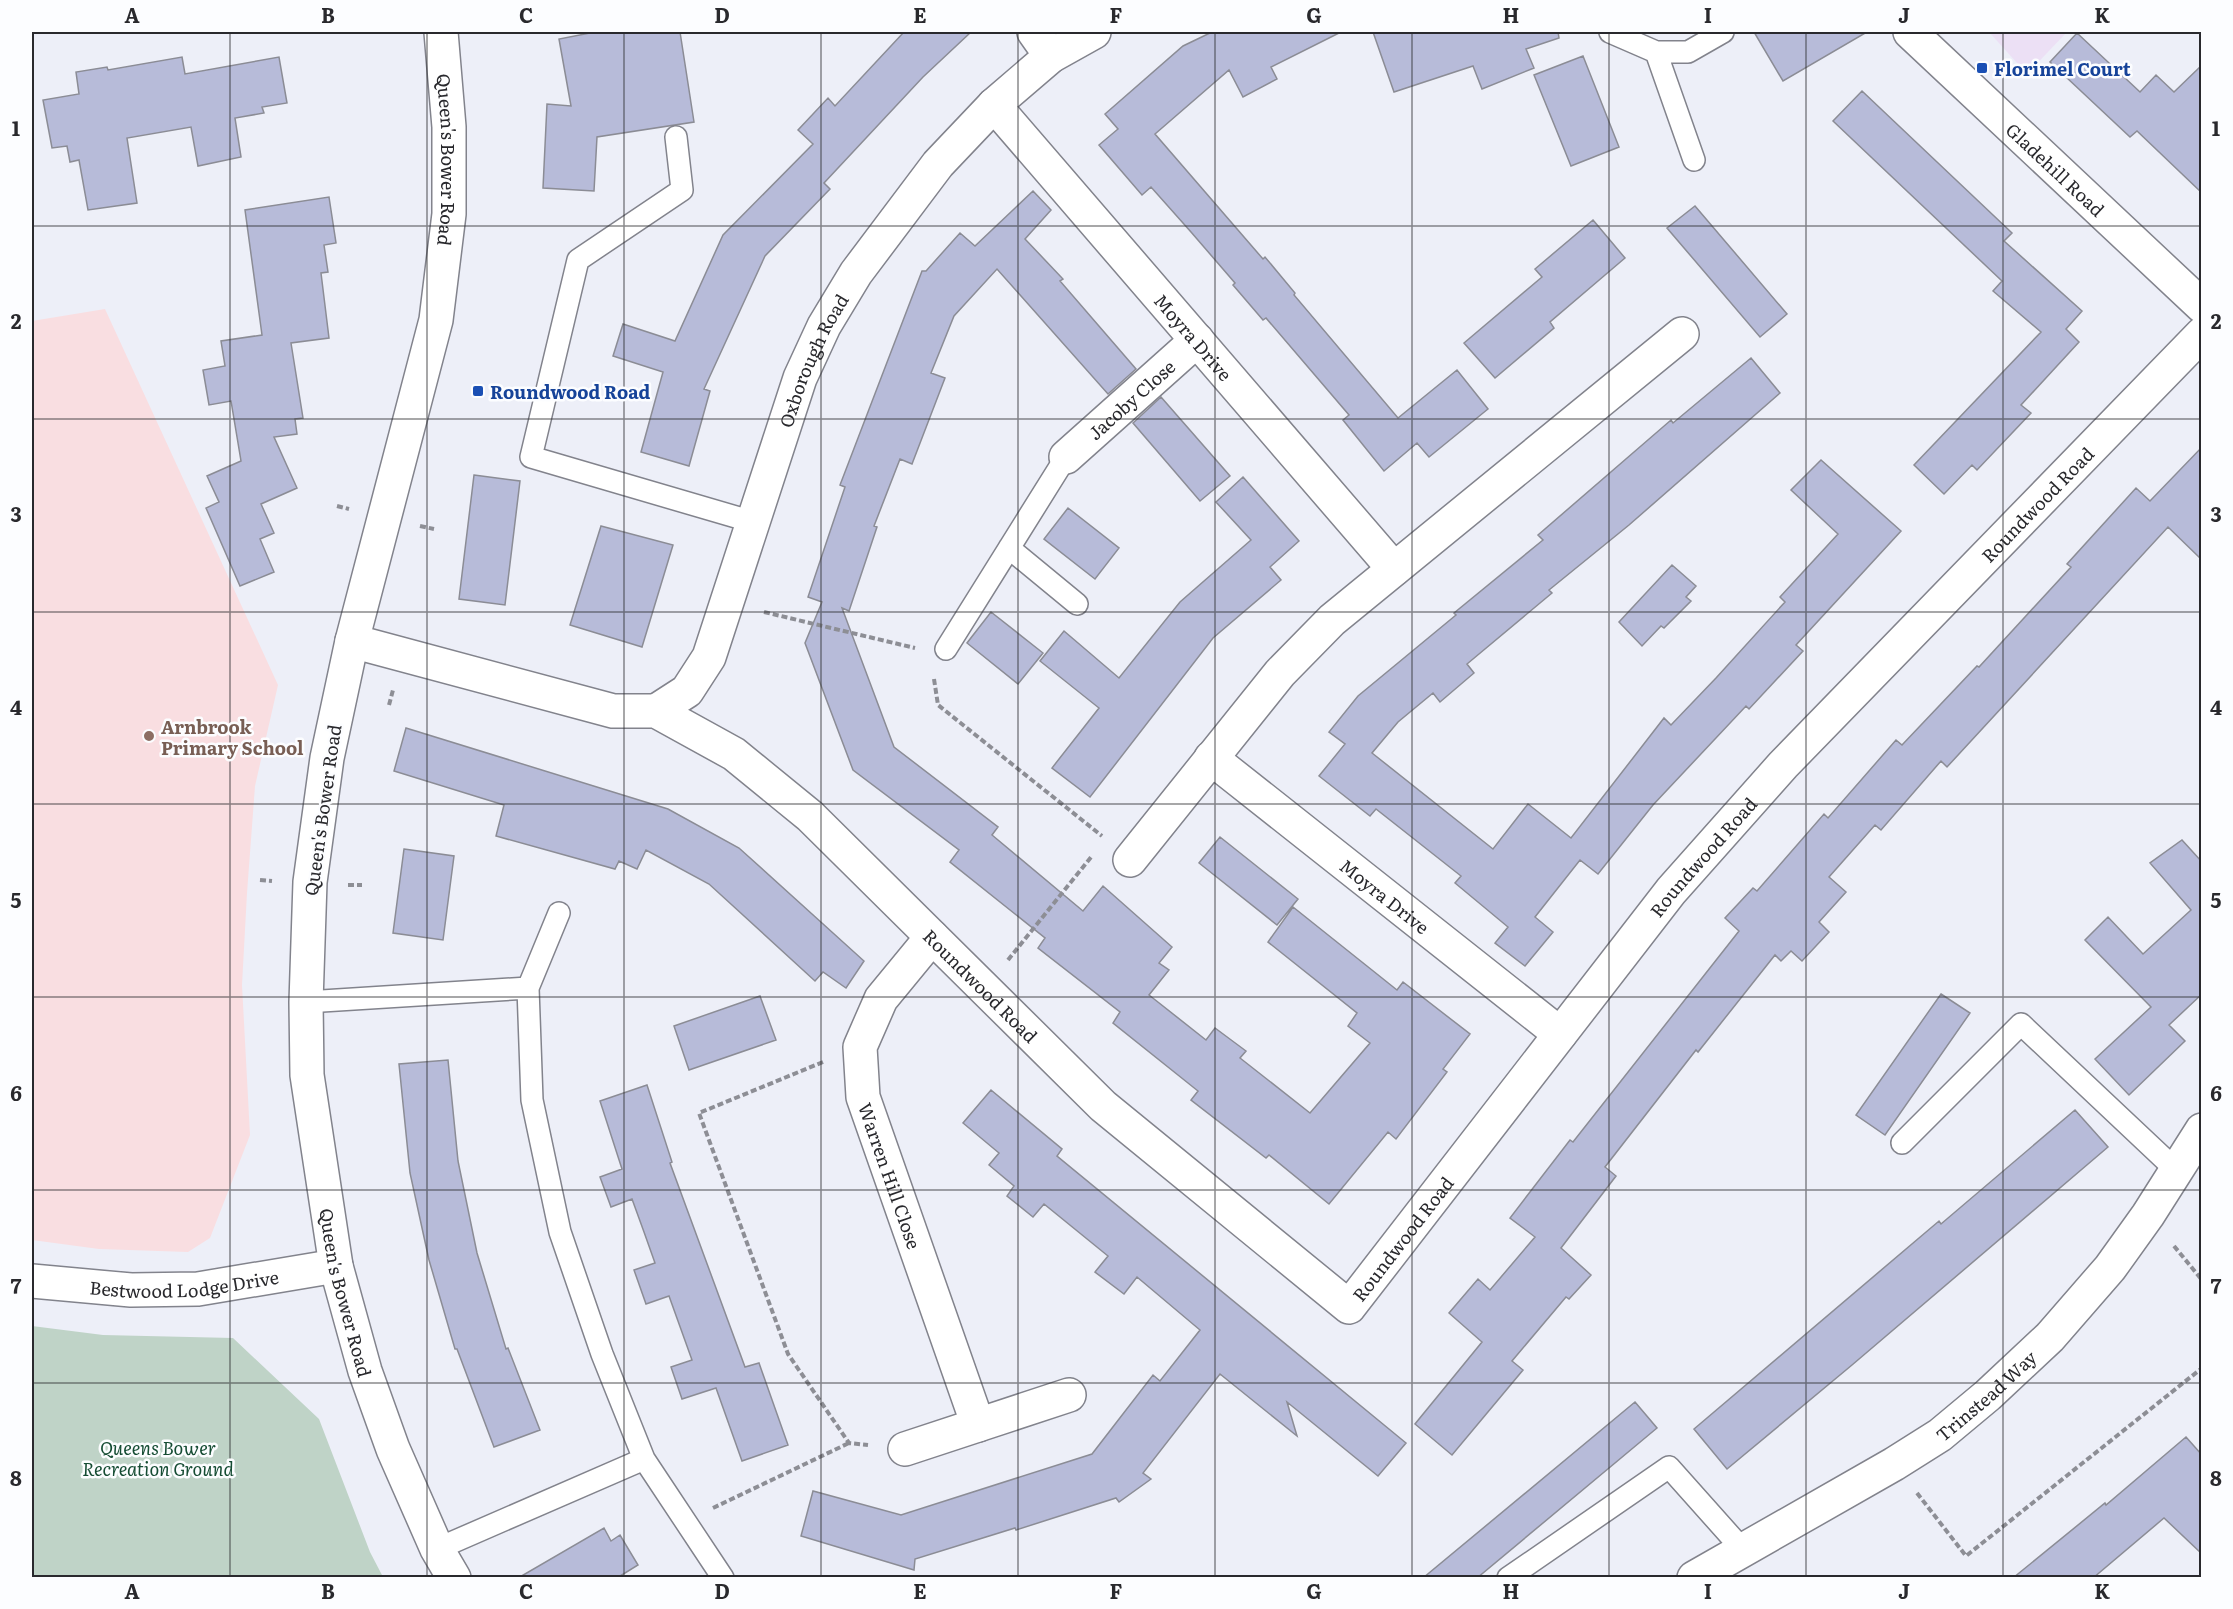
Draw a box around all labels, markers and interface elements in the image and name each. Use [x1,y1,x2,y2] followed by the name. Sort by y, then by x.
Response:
[124,0,140,29] text: A
[321,0,335,29] text: B
[519,0,533,29] text: C
[714,0,730,29] text: D
[913,0,927,29] text: E
[1110,0,1123,29] text: F
[1306,0,1322,29] text: G
[1503,0,1519,29] text: H
[1704,0,1712,29] text: I
[1898,0,1910,29] text: J
[2094,0,2110,29] text: K
[1994,55,2131,82] place label: Florimel Court
[1975,61,1989,75] marker: Florimel Court
[431,72,463,247] street label: Queen's Bower Road
[12,112,20,142] text: 1
[2212,112,2220,142] text: 1
[2001,116,2111,222] street label: Gladehill Road
[1148,287,1239,386] street label: Moyra Drive
[771,288,854,431] street label: Oxborough Road
[11,305,22,335] text: 2
[2211,305,2222,335] text: 2
[1081,353,1180,445] street label: Jacoby Close
[490,378,651,405] place label: Roundwood Road
[471,384,485,398] marker: Roundwood Road
[1974,440,2099,568] street label: Roundwood Road
[10,498,22,528] text: 3
[2210,498,2222,528] text: 3
[10,691,22,721] text: 4
[2210,691,2222,721] text: 4
[161,713,304,761] place label: Arnbrook Primary School
[297,723,347,897] street label: Queen's Bower Road
[142,729,156,743] marker: Arnbrook Primary School
[1642,790,1762,922] street label: Roundwood Road
[1335,852,1436,940] street label: Moyra Drive
[11,884,22,914] text: 5
[2211,884,2222,914] text: 5
[918,922,1044,1048] street label: Roundwood Road
[10,1077,22,1107] text: 6
[2210,1077,2222,1107] text: 6
[852,1099,929,1252] street label: Warren Hill Close
[1345,1170,1459,1307] street label: Roundwood Road
[314,1206,379,1380] street label: Queen's Bower Road
[89,1262,281,1304] street label: Bestwood Lodge Drive
[11,1270,22,1300] text: 7
[2211,1270,2222,1300] text: 7
[1929,1343,2042,1447] street label: Trinstead Way
[82,1434,234,1482] park label: Queens Bower Recreation Ground
[10,1462,22,1492] text: 8
[2210,1462,2222,1492] text: 8
[124,1575,140,1605] text: A
[321,1575,335,1605] text: B
[519,1575,533,1605] text: C
[714,1575,730,1605] text: D
[913,1575,927,1605] text: E
[1110,1575,1123,1605] text: F
[1306,1575,1322,1605] text: G
[1503,1575,1519,1605] text: H
[1704,1575,1712,1605] text: I
[1898,1575,1910,1605] text: J
[2094,1575,2110,1605] text: K

